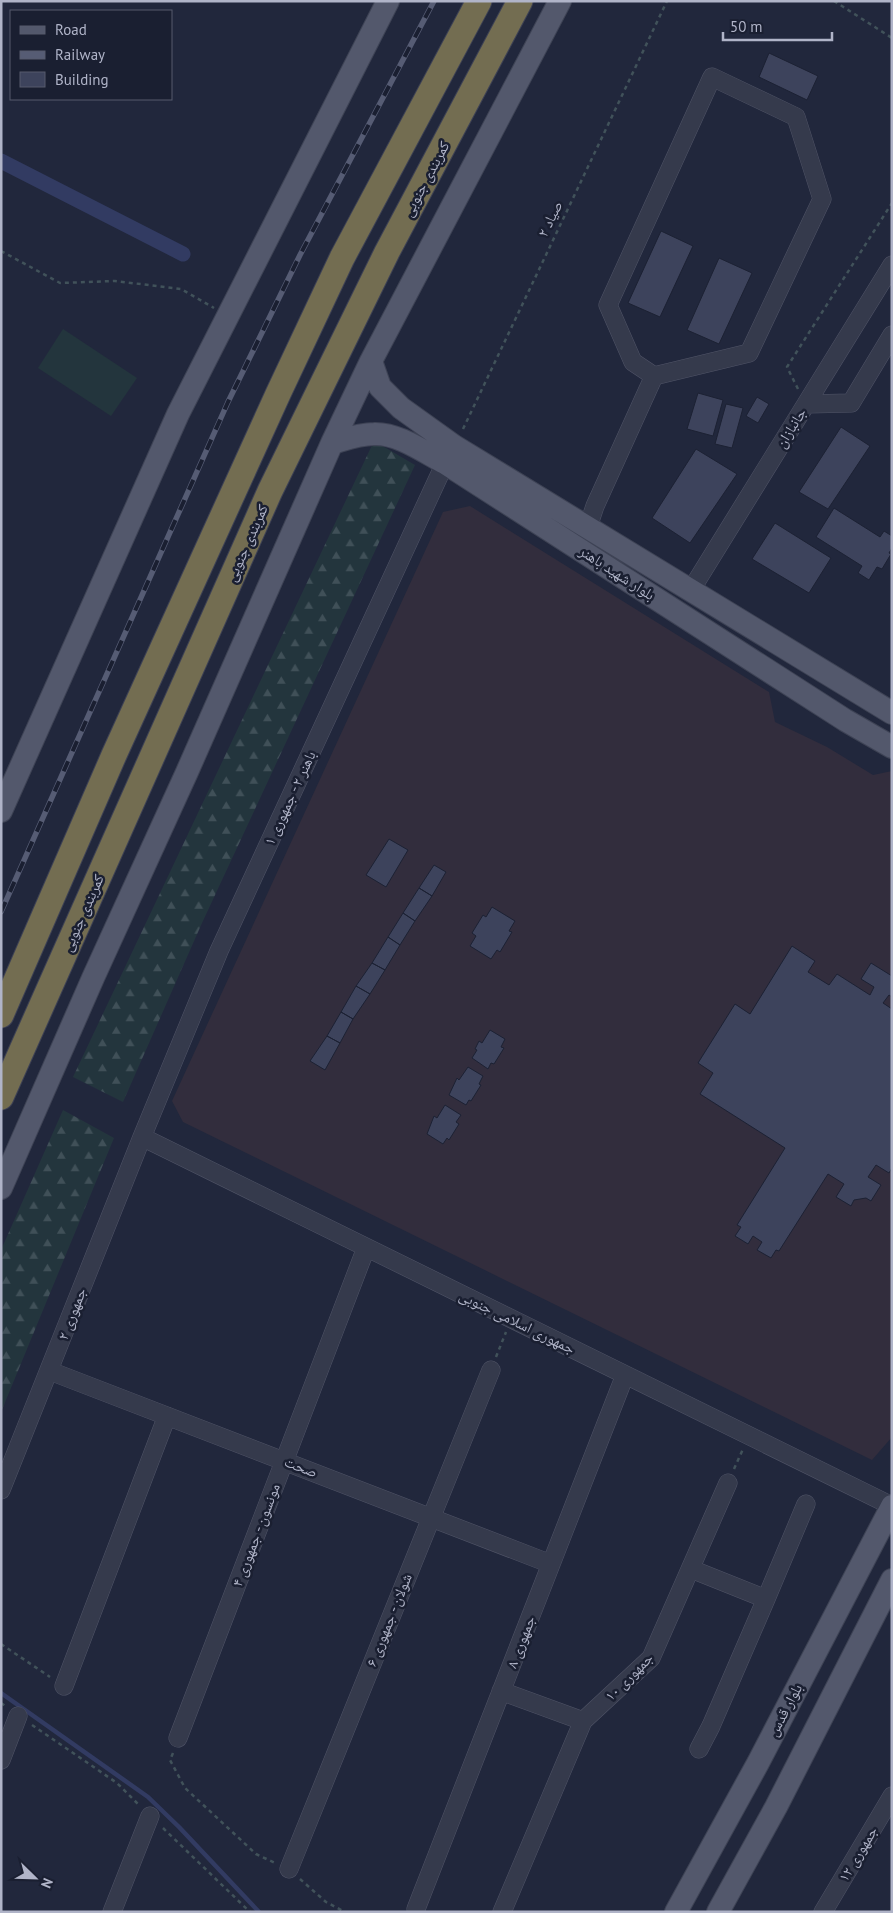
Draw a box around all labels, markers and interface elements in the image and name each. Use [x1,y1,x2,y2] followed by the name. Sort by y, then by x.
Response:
[10,10,172,100] legend
[723,10,832,42] scale bar
[730,17,763,36] text: 50 m
[55,20,87,39] text: Road
[55,45,105,64] text: Railway
[55,70,109,89] text: Building
[398,138,454,220] street label: کمربندی جنوبی
[533,198,566,240] street label: صیاد ۲
[771,404,811,452] street label: جانبازان
[221,501,273,585] street label: کمربندی جنوبی
[575,541,659,604] street label: بلوار شهید باهنر
[259,748,321,848] street label: باهنر ۲ - جمهوری ۱
[57,871,109,955] street label: کمربندی جنوبی
[53,1285,91,1343] street label: جمهوری ۲
[456,1285,579,1359] street label: جمهوری اسلامی جنوبی
[282,1452,320,1482] street label: صحت
[227,1480,285,1589] street label: مونسون - جمهوری ۴
[361,1570,417,1670] street label: شولان - جمهوری ۶
[502,1613,540,1671] street label: جمهوری ۸
[600,1648,658,1706] street label: جمهوری ۱۰
[763,1680,807,1740] street label: بلوار قدس
[834,1822,883,1885] street label: جمهوری ۱۲
[10,1853,60,1903] north arrow
[37,1875,57,1891] text: N

